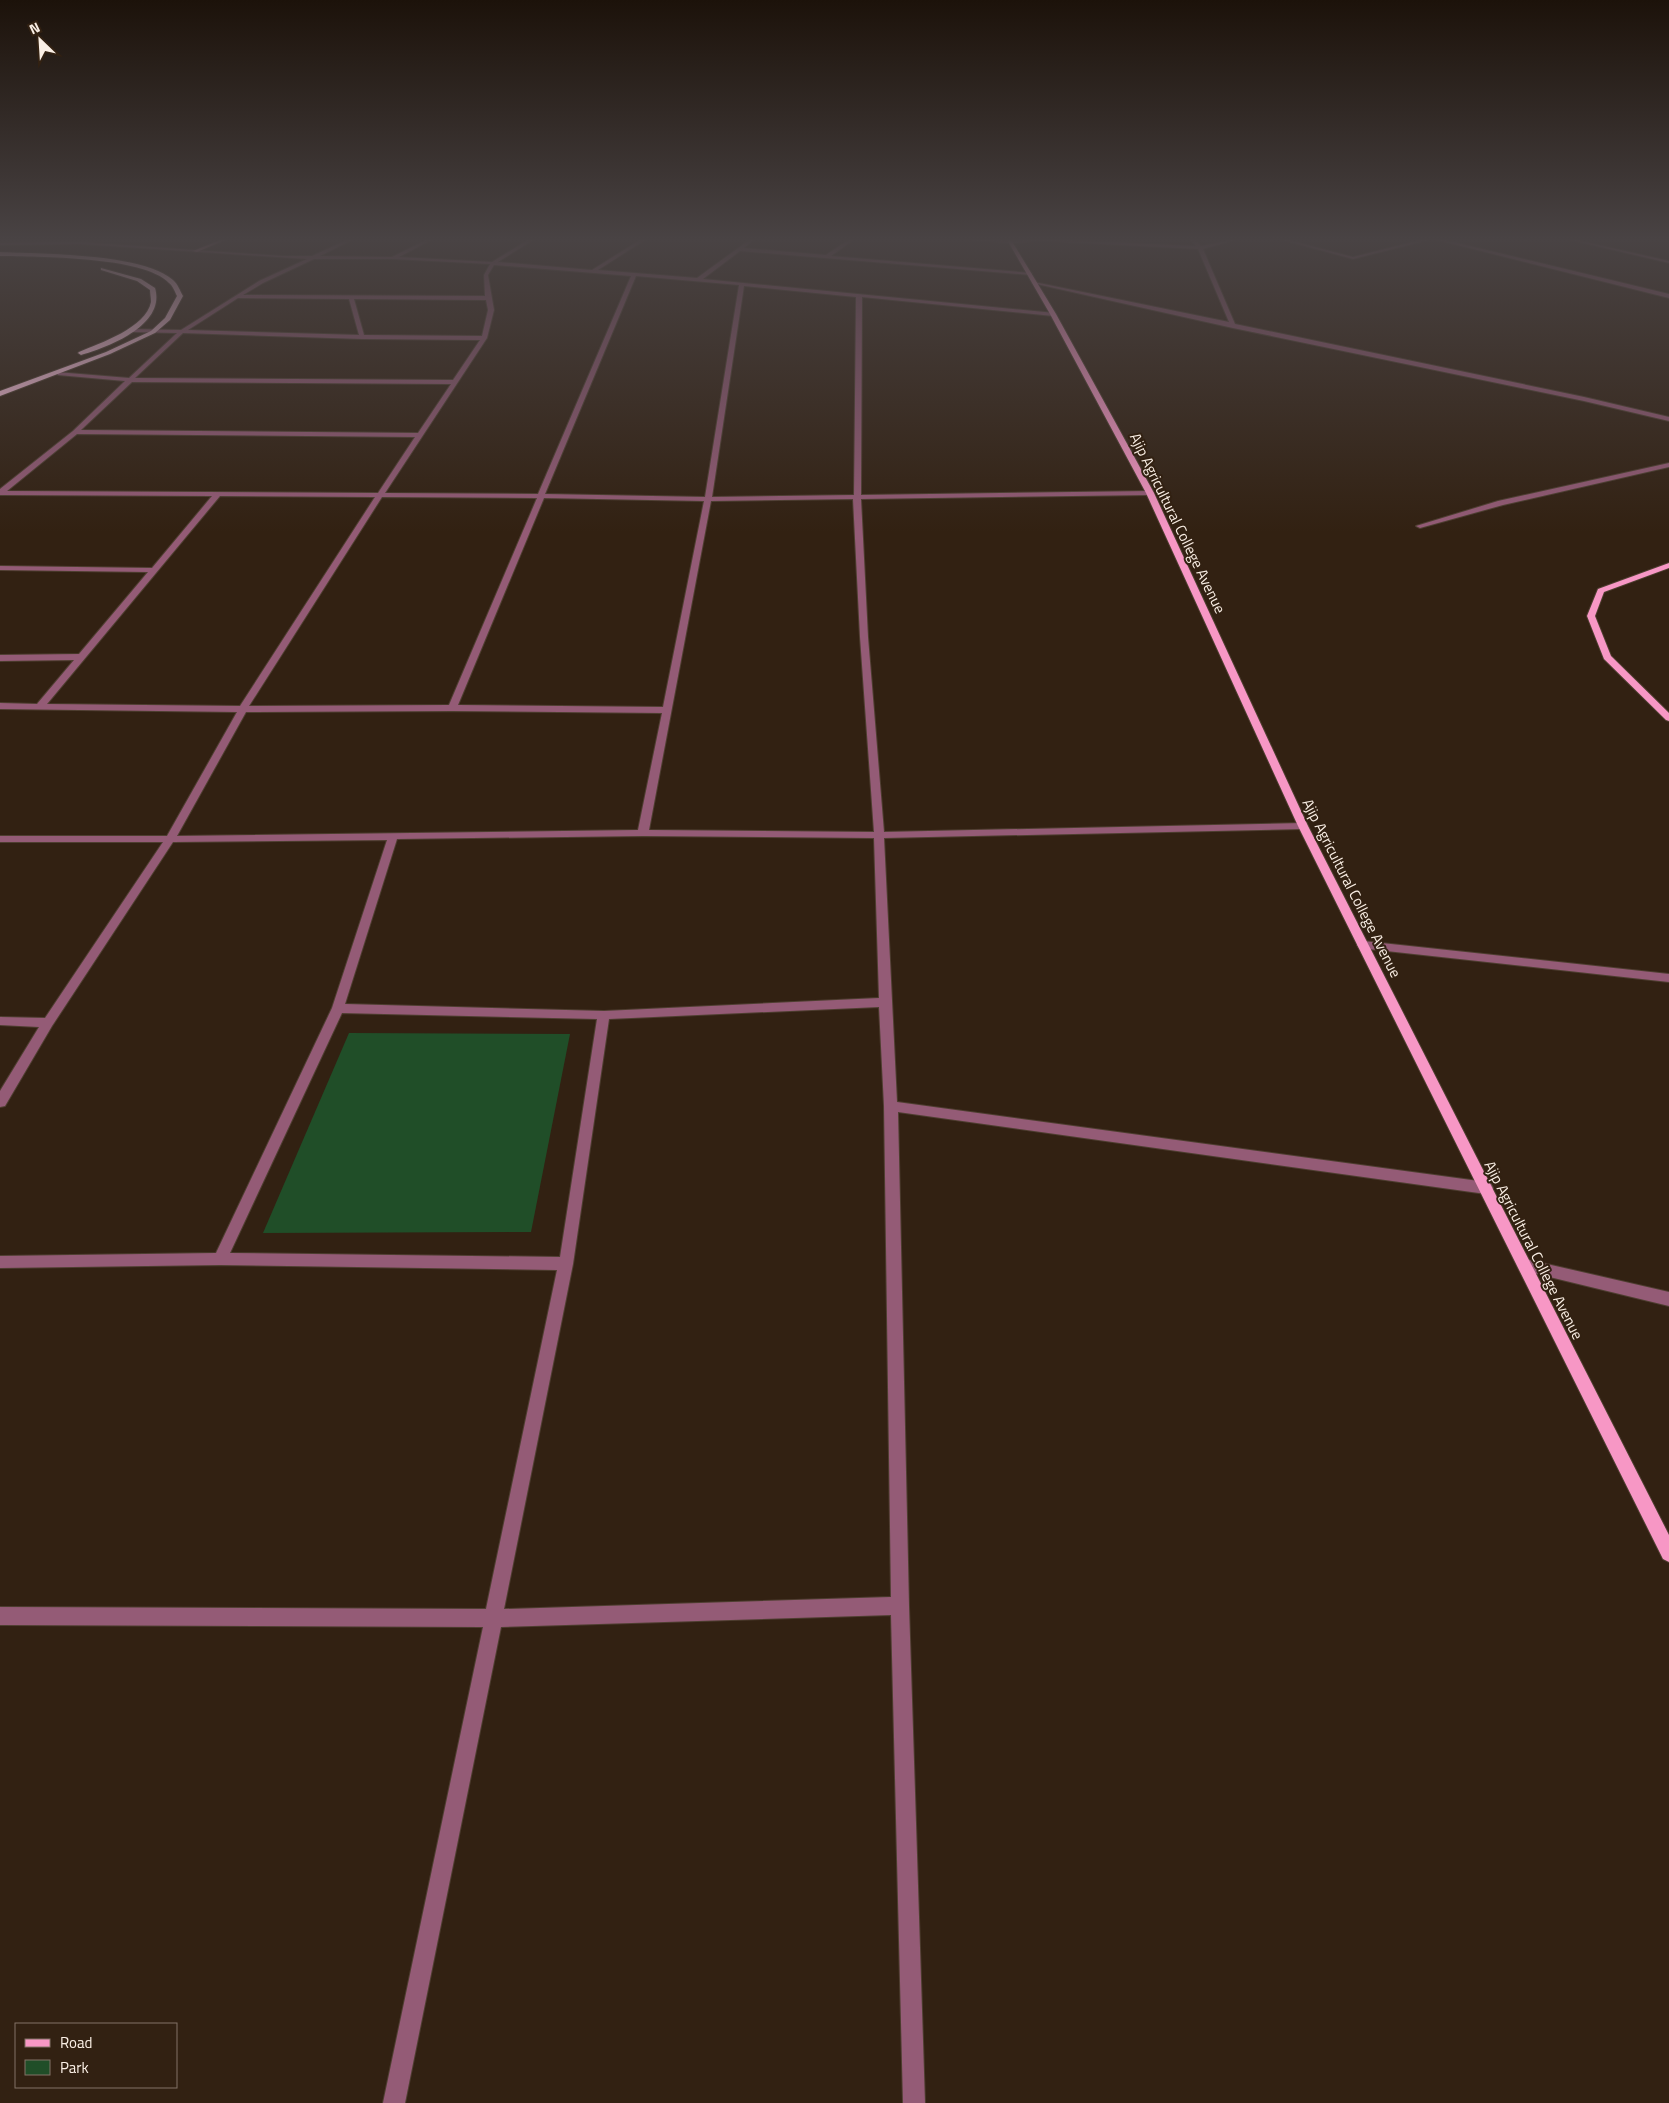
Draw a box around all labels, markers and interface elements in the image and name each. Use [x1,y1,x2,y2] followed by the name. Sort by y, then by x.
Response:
[15,15,65,65] north arrow
[25,16,43,39] text: N
[1124,429,1232,617] street label: Ajip Agricultural College Avenue
[1297,794,1407,982] street label: Ajip Agricultural College Avenue
[1479,1156,1589,1344] street label: Ajip Agricultural College Avenue
[15,2023,178,2088] legend
[60,2031,92,2054] text: Road
[60,2056,89,2079] text: Park

